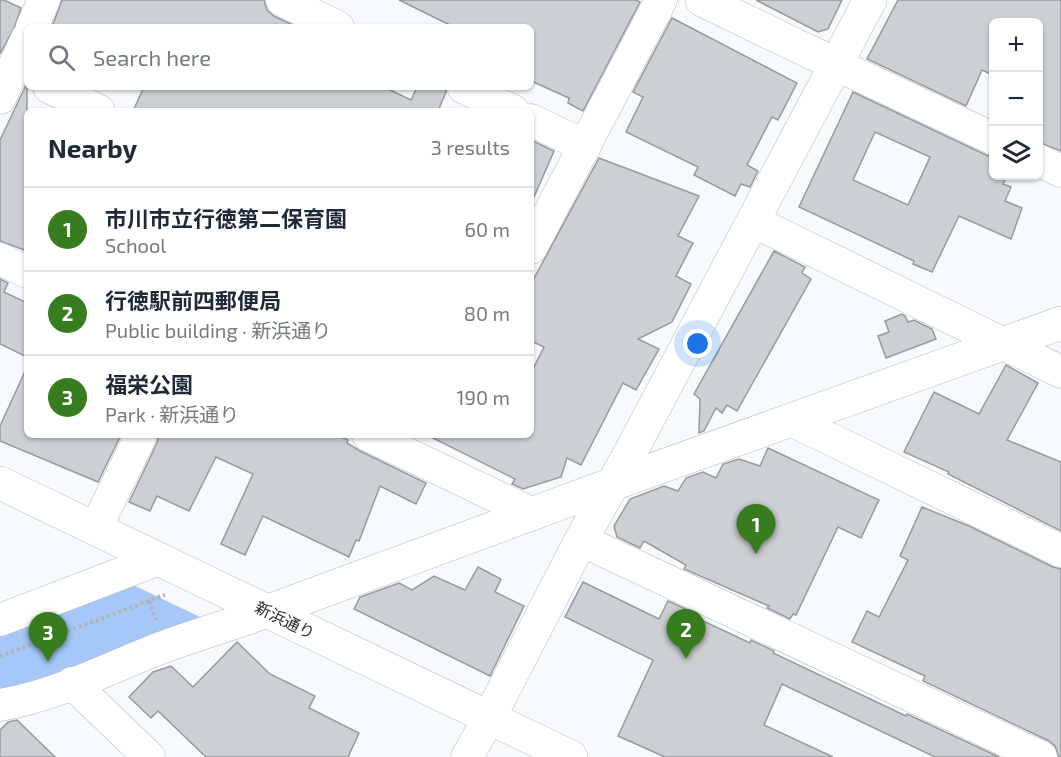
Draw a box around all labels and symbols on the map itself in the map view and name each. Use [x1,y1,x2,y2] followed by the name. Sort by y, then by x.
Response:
[683,329,712,358] your location
[736,504,776,554] pin: 1
[252,597,318,642] street label: 新浜通り
[666,610,706,659] pin: 2
[28,612,68,662] pin: 3

